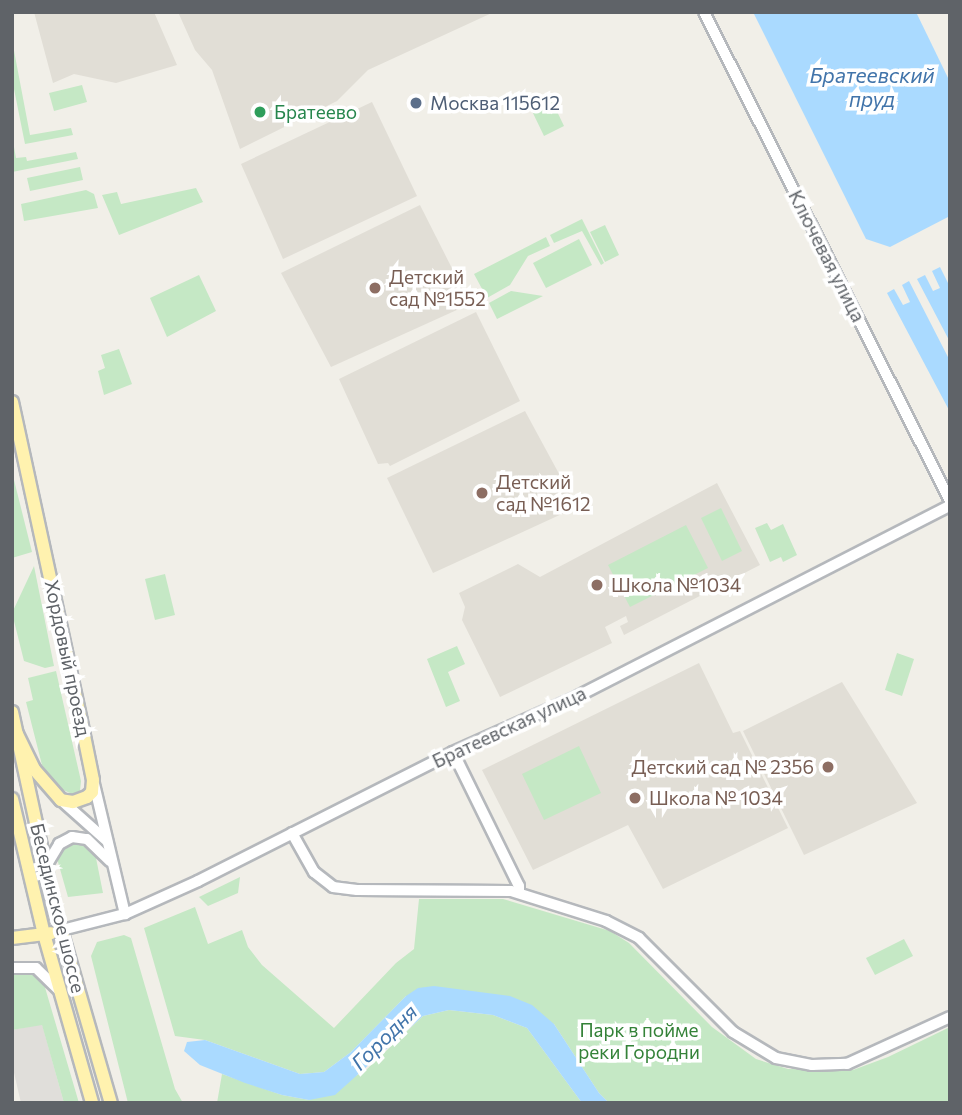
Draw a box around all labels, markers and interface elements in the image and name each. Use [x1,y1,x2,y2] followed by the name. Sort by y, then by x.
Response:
[809,62,935,112] water label: Братеевский пруд
[430,92,560,114] place label: Москва 115612
[408,95,424,111] marker: Москва 115612
[274,101,357,123] place label: Братеево
[252,104,268,120] marker: Братеево
[784,186,870,326] street label: Ключевая улица
[389,266,486,310] place label: Детский сад №1552
[367,280,383,296] marker: Детский сад №1552
[496,471,591,515] place label: Детский сад №1612
[474,485,490,501] marker: Детский сад №1612
[611,574,741,596] place label: Школа №1034
[589,577,605,593] marker: Школа №1034
[40,578,96,738] street label: Хордовый проезд
[429,681,589,773] street label: Братеевская улица
[632,756,814,778] place label: Детский сад № 2356
[820,759,836,775] marker: Детский сад № 2356
[649,787,783,809] place label: Школа № 1034
[627,790,643,806] marker: Школа № 1034
[26,821,90,995] street label: Бесединское шоссе
[346,999,422,1075] water label: Городня
[578,1019,700,1063] park label: Парк в пойме реки Городни

